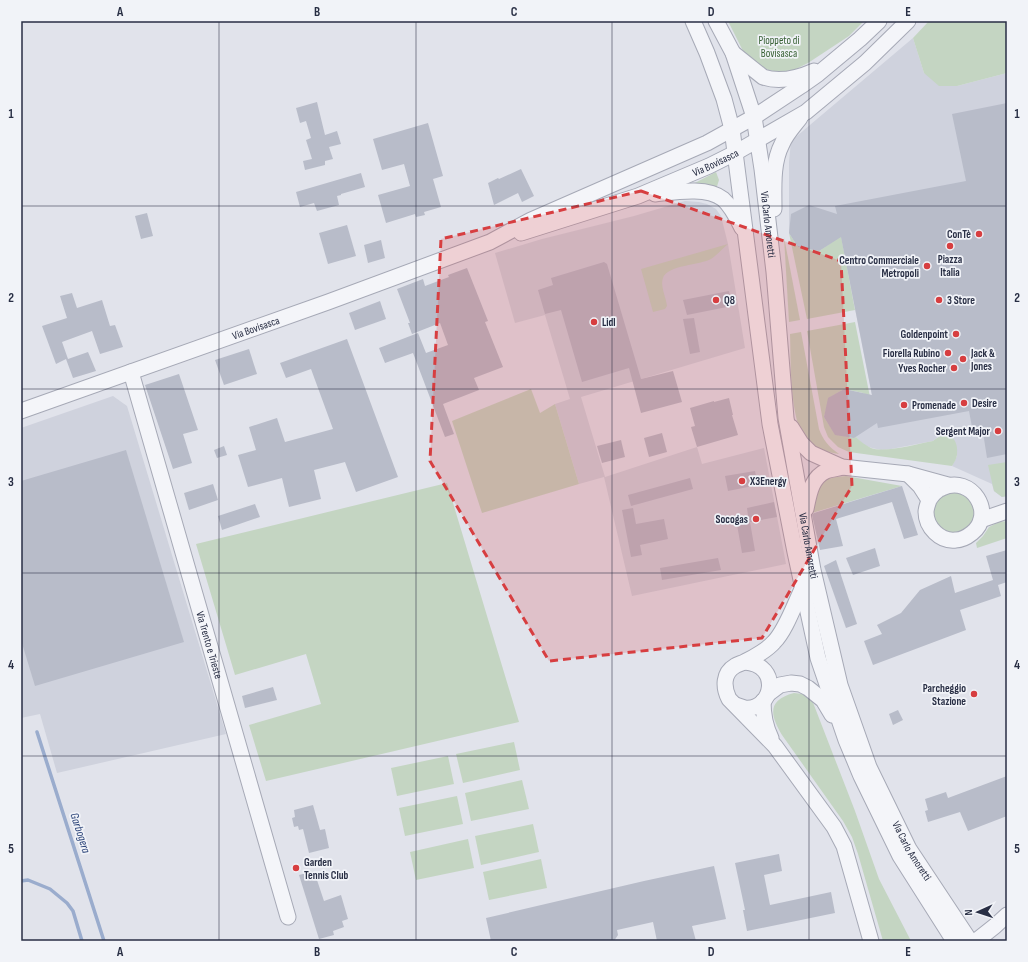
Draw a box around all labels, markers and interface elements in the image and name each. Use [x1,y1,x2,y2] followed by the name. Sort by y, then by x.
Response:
[116,4,124,20] text: A
[314,4,320,20] text: B
[511,4,518,20] text: C
[708,4,715,20] text: D
[905,4,911,20] text: E
[759,34,799,60] park label: Pioppeto di Bovisasca
[8,106,14,122] text: 1
[1014,106,1020,122] text: 1
[690,146,741,179] street label: Via Bovisasca
[758,191,779,258] street label: Via Carlo Amoretti
[947,228,971,241] place label: ConTè
[974,229,984,239] marker: ConTè
[945,241,955,251] marker: Piazza Italia
[938,253,963,279] place label: Piazza Italia
[839,254,919,280] place label: Centro Commerciale Metropoli
[922,261,932,271] marker: Centro Commerciale Metropoli
[8,290,14,306] text: 2
[1014,290,1020,306] text: 2
[724,294,735,307] place label: Q8
[947,294,975,307] place label: 3 Store
[711,295,721,305] marker: Q8
[934,295,944,305] marker: 3 Store
[230,313,281,342] street label: Via Bovisasca
[602,316,616,329] place label: Lidl
[589,317,599,327] marker: Lidl
[900,328,948,341] place label: Goldenpoint
[951,329,961,339] marker: Goldenpoint
[883,347,940,360] place label: Fiorella Rubino
[970,347,995,373] place label: Jack & Jones
[943,348,953,358] marker: Fiorella Rubino
[958,354,968,364] marker: Jack & Jones
[898,362,947,375] place label: Yves Rocher
[949,363,959,373] marker: Yves Rocher
[972,397,997,410] place label: Desire
[959,398,969,408] marker: Desire
[912,399,956,412] place label: Promenade
[899,400,909,410] marker: Promenade
[936,425,991,438] place label: Sergent Major
[993,426,1003,436] marker: Sergent Major
[8,474,14,490] text: 3
[1014,474,1020,490] text: 3
[749,475,787,488] place label: X3Energy
[737,476,747,486] marker: X3Energy
[796,512,821,580] street label: Via Carlo Amoretti
[716,513,748,526] place label: Socogas
[751,514,761,524] marker: Socogas
[194,610,226,680] street label: Via Trento e Trieste
[8,657,14,673] text: 4
[1014,657,1020,673] text: 4
[923,682,966,708] place label: Parcheggio Stazione
[969,689,979,699] marker: Parcheggio Stazione
[66,811,94,855] water label: Garbogera
[890,819,934,883] street label: Via Carlo Amoretti
[8,841,14,857] text: 5
[1014,841,1020,857] text: 5
[304,856,348,882] place label: Garden Tennis Club
[291,863,301,873] marker: Garden Tennis Club
[958,892,998,932] north arrow
[962,909,975,916] text: N
[116,944,124,960] text: A
[314,944,320,960] text: B
[511,944,518,960] text: C
[708,944,715,960] text: D
[905,944,911,960] text: E

